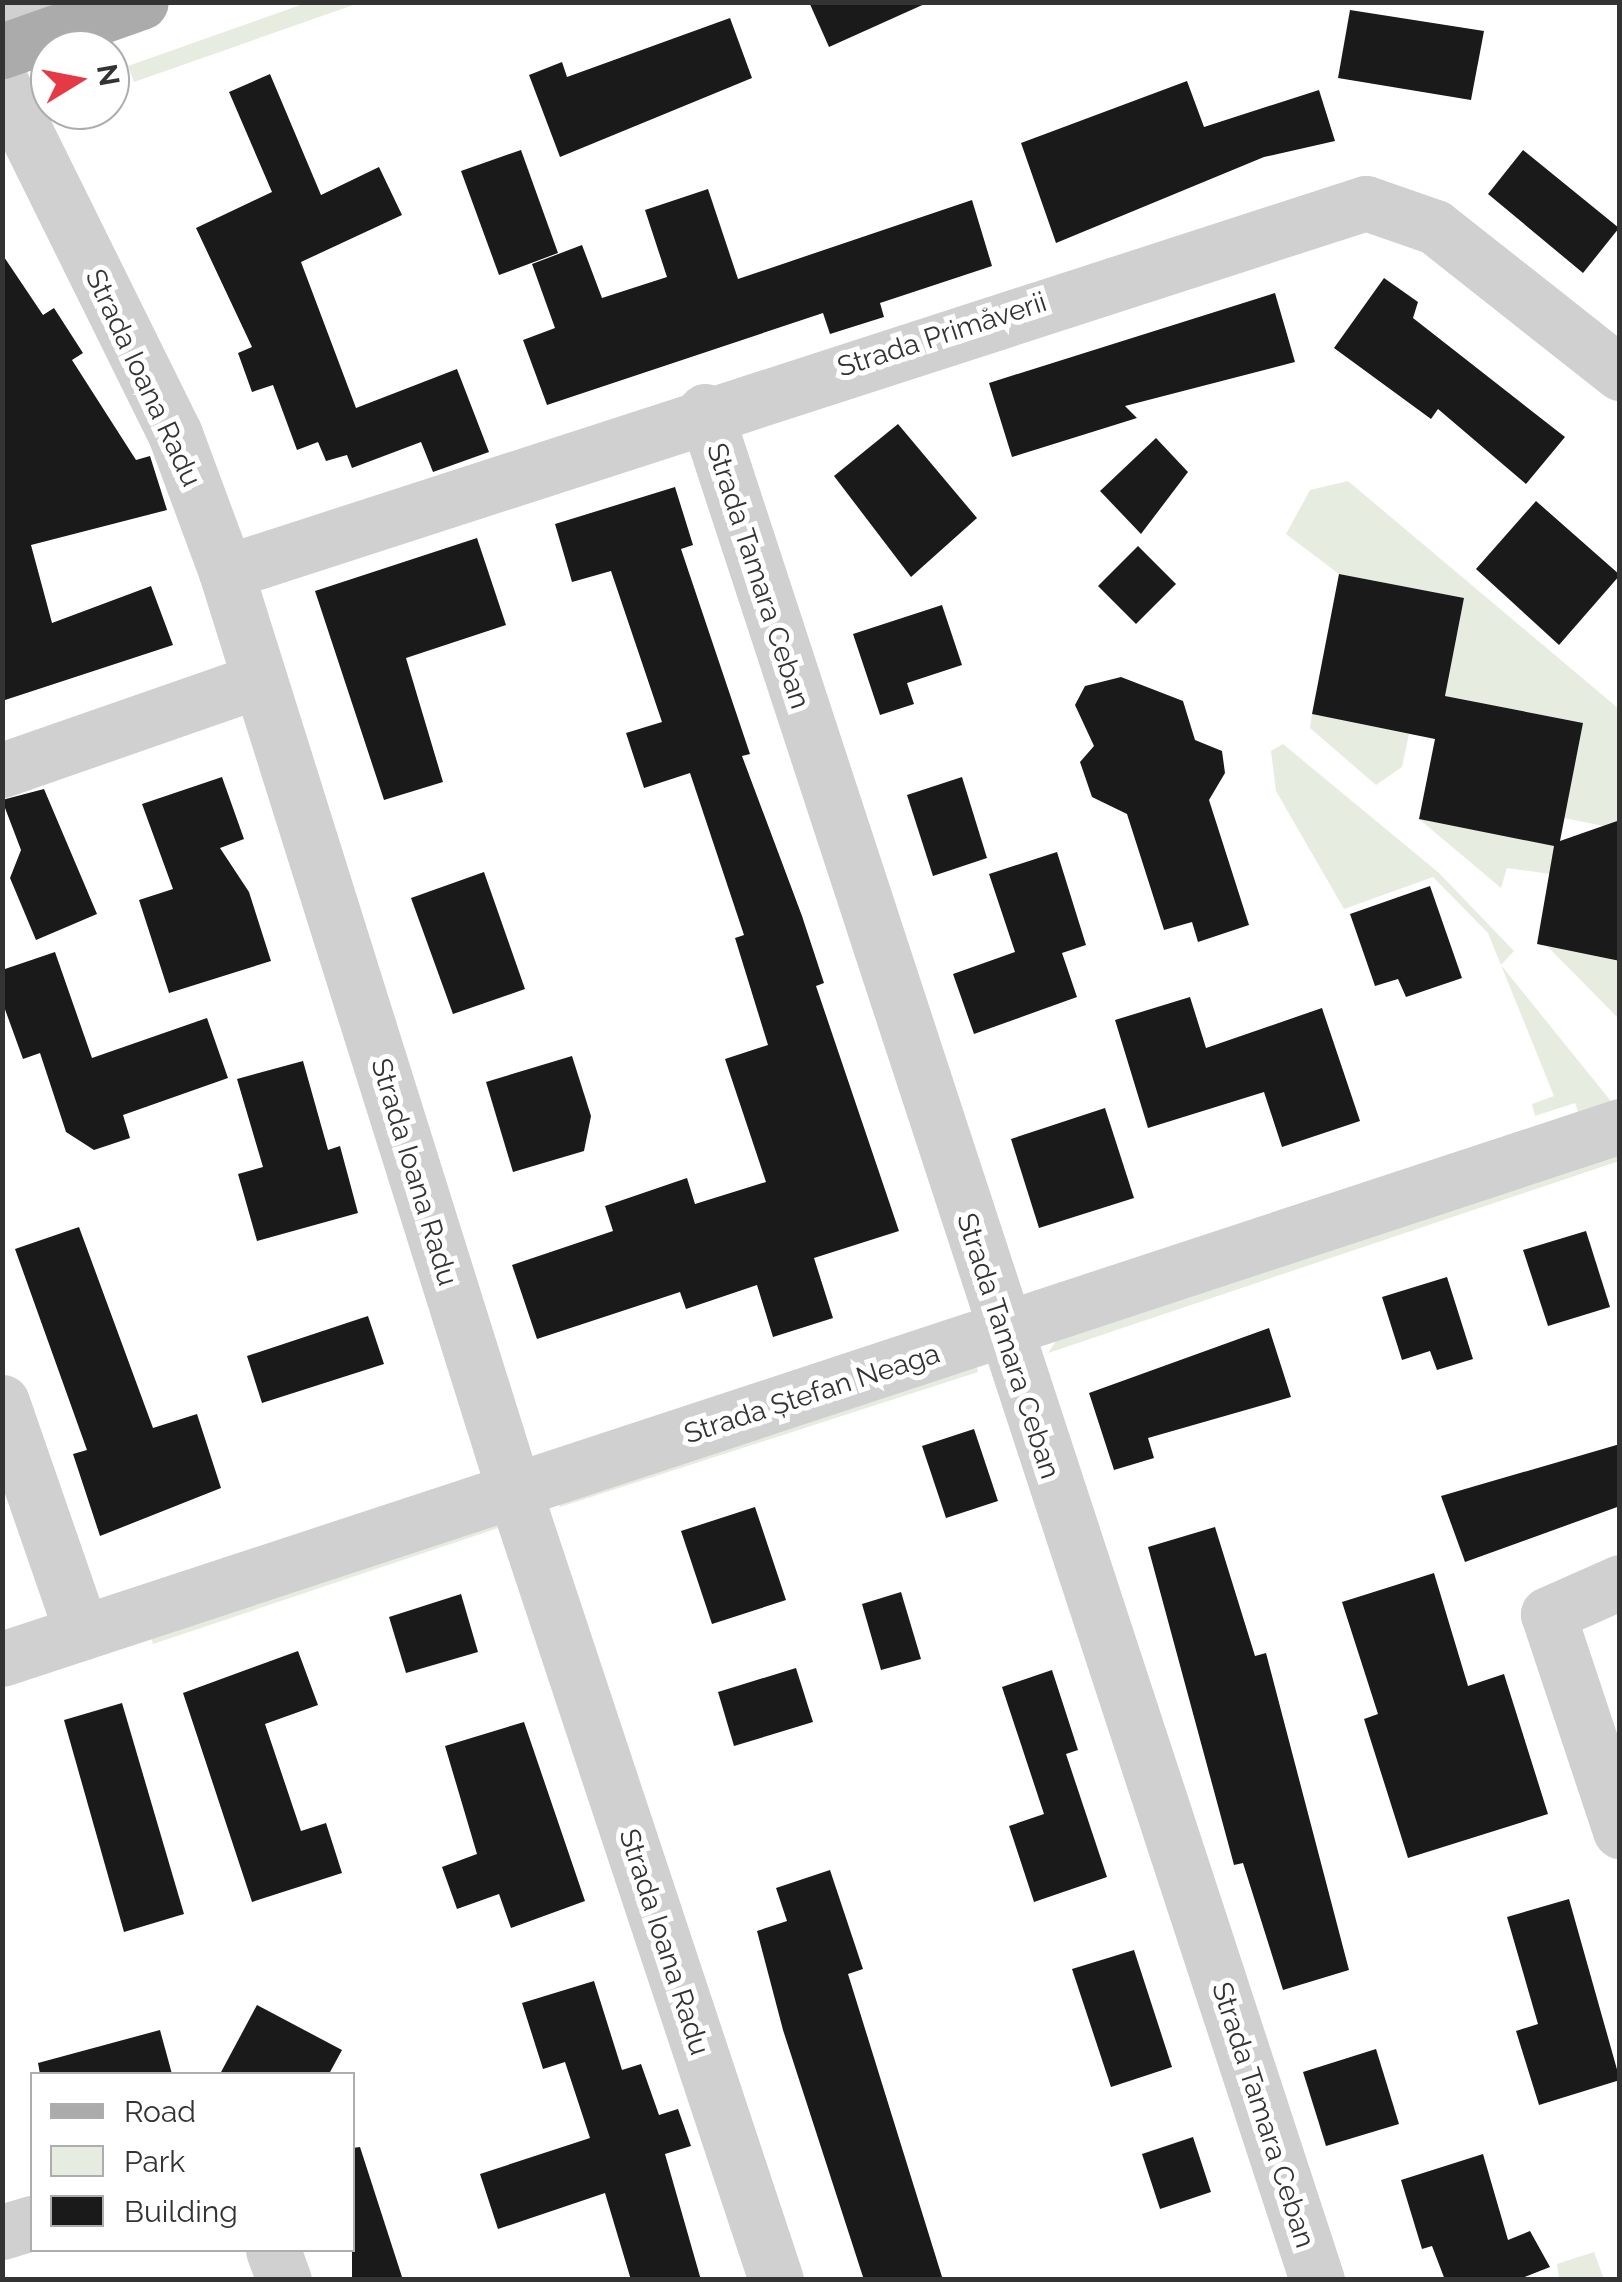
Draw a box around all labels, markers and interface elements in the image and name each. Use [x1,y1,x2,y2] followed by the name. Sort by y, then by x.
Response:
[30,30,130,130] north arrow
[90,62,126,88] text: N
[78,264,208,492] street label: Strada Ioana Radu
[833,285,1051,385] street label: Strada Primăverii
[699,439,817,713] street label: Strada Tamara Ceban
[363,1054,465,1290] street label: Strada Ioana Radu
[949,1209,1067,1483] street label: Strada Tamara Ceban
[680,1337,944,1451] street label: Strada Ștefan Neaga
[612,1825,716,2059] street label: Strada Ioana Radu
[1204,1978,1322,2252] street label: Strada Tamara Ceban
[30,2072,355,2252] legend
[124,2094,196,2129] text: Road
[124,2144,185,2179] text: Park
[124,2194,238,2229] text: Building

